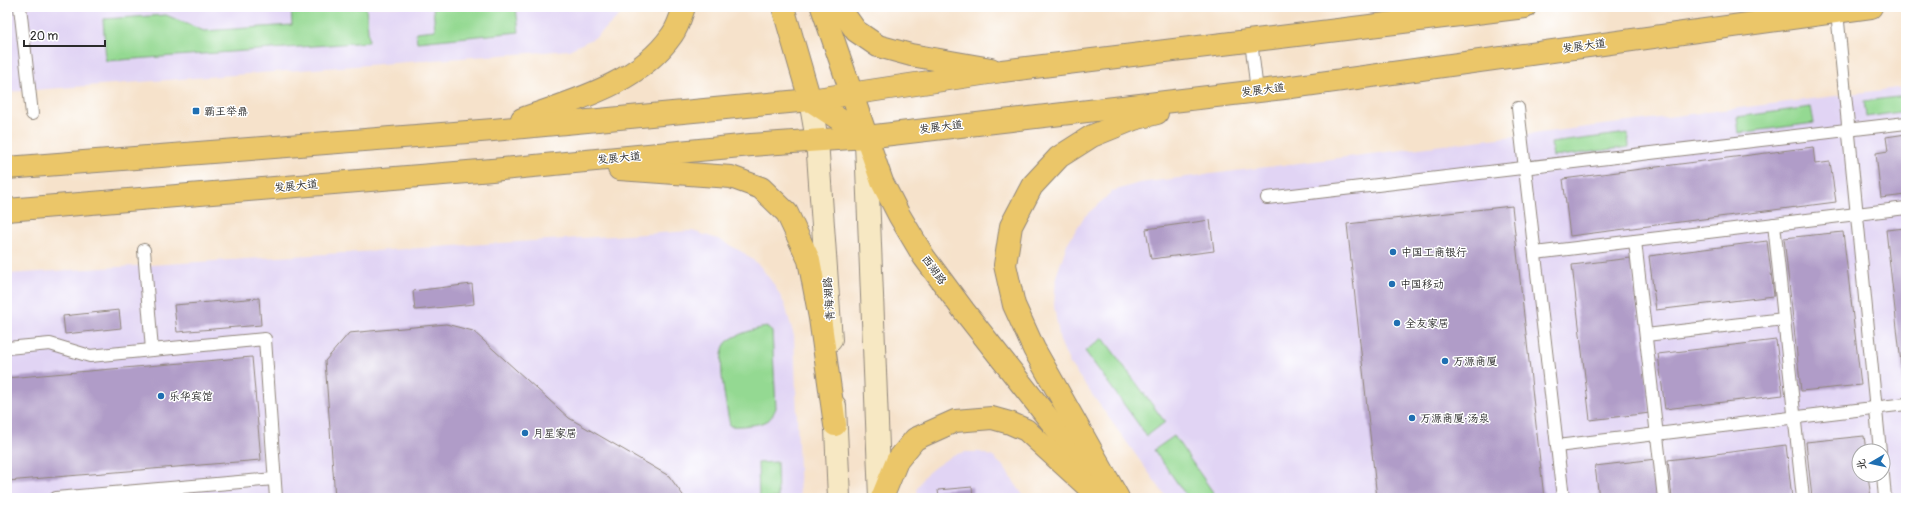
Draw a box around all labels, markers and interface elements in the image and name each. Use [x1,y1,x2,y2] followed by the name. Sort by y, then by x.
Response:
[24,22,105,48] scale bar
[30,29,59,44] text: 20 m
[1561,37,1607,55] street label: 发展大道
[1240,81,1286,99] street label: 发展大道
[204,105,248,118] place label: 霸王举鼎
[191,106,201,116] marker: 霸王举鼎
[918,118,964,136] street label: 发展大道
[597,150,641,166] street label: 发展大道
[274,178,318,194] street label: 发展大道
[1401,246,1467,259] place label: 中国工商银行
[1388,247,1398,257] marker: 中国工商银行
[919,253,949,287] street label: 西湖路
[821,277,837,321] street label: 青海湖路
[1400,278,1444,291] place label: 中国移动
[1387,279,1397,289] marker: 中国移动
[1405,317,1449,330] place label: 全友家居
[1392,318,1402,328] marker: 全友家居
[1453,355,1497,368] place label: 万源商厦
[1440,356,1450,366] marker: 万源商厦
[169,390,213,403] place label: 乐华宾馆
[156,391,166,401] marker: 乐华宾馆
[1420,412,1490,425] place label: 万源商厦·汤泉
[1407,413,1417,423] marker: 万源商厦·汤泉
[533,427,577,440] place label: 月星家居
[520,428,530,438] marker: 月星家居
[1851,443,1891,483] north arrow
[1854,458,1869,471] text: 北

